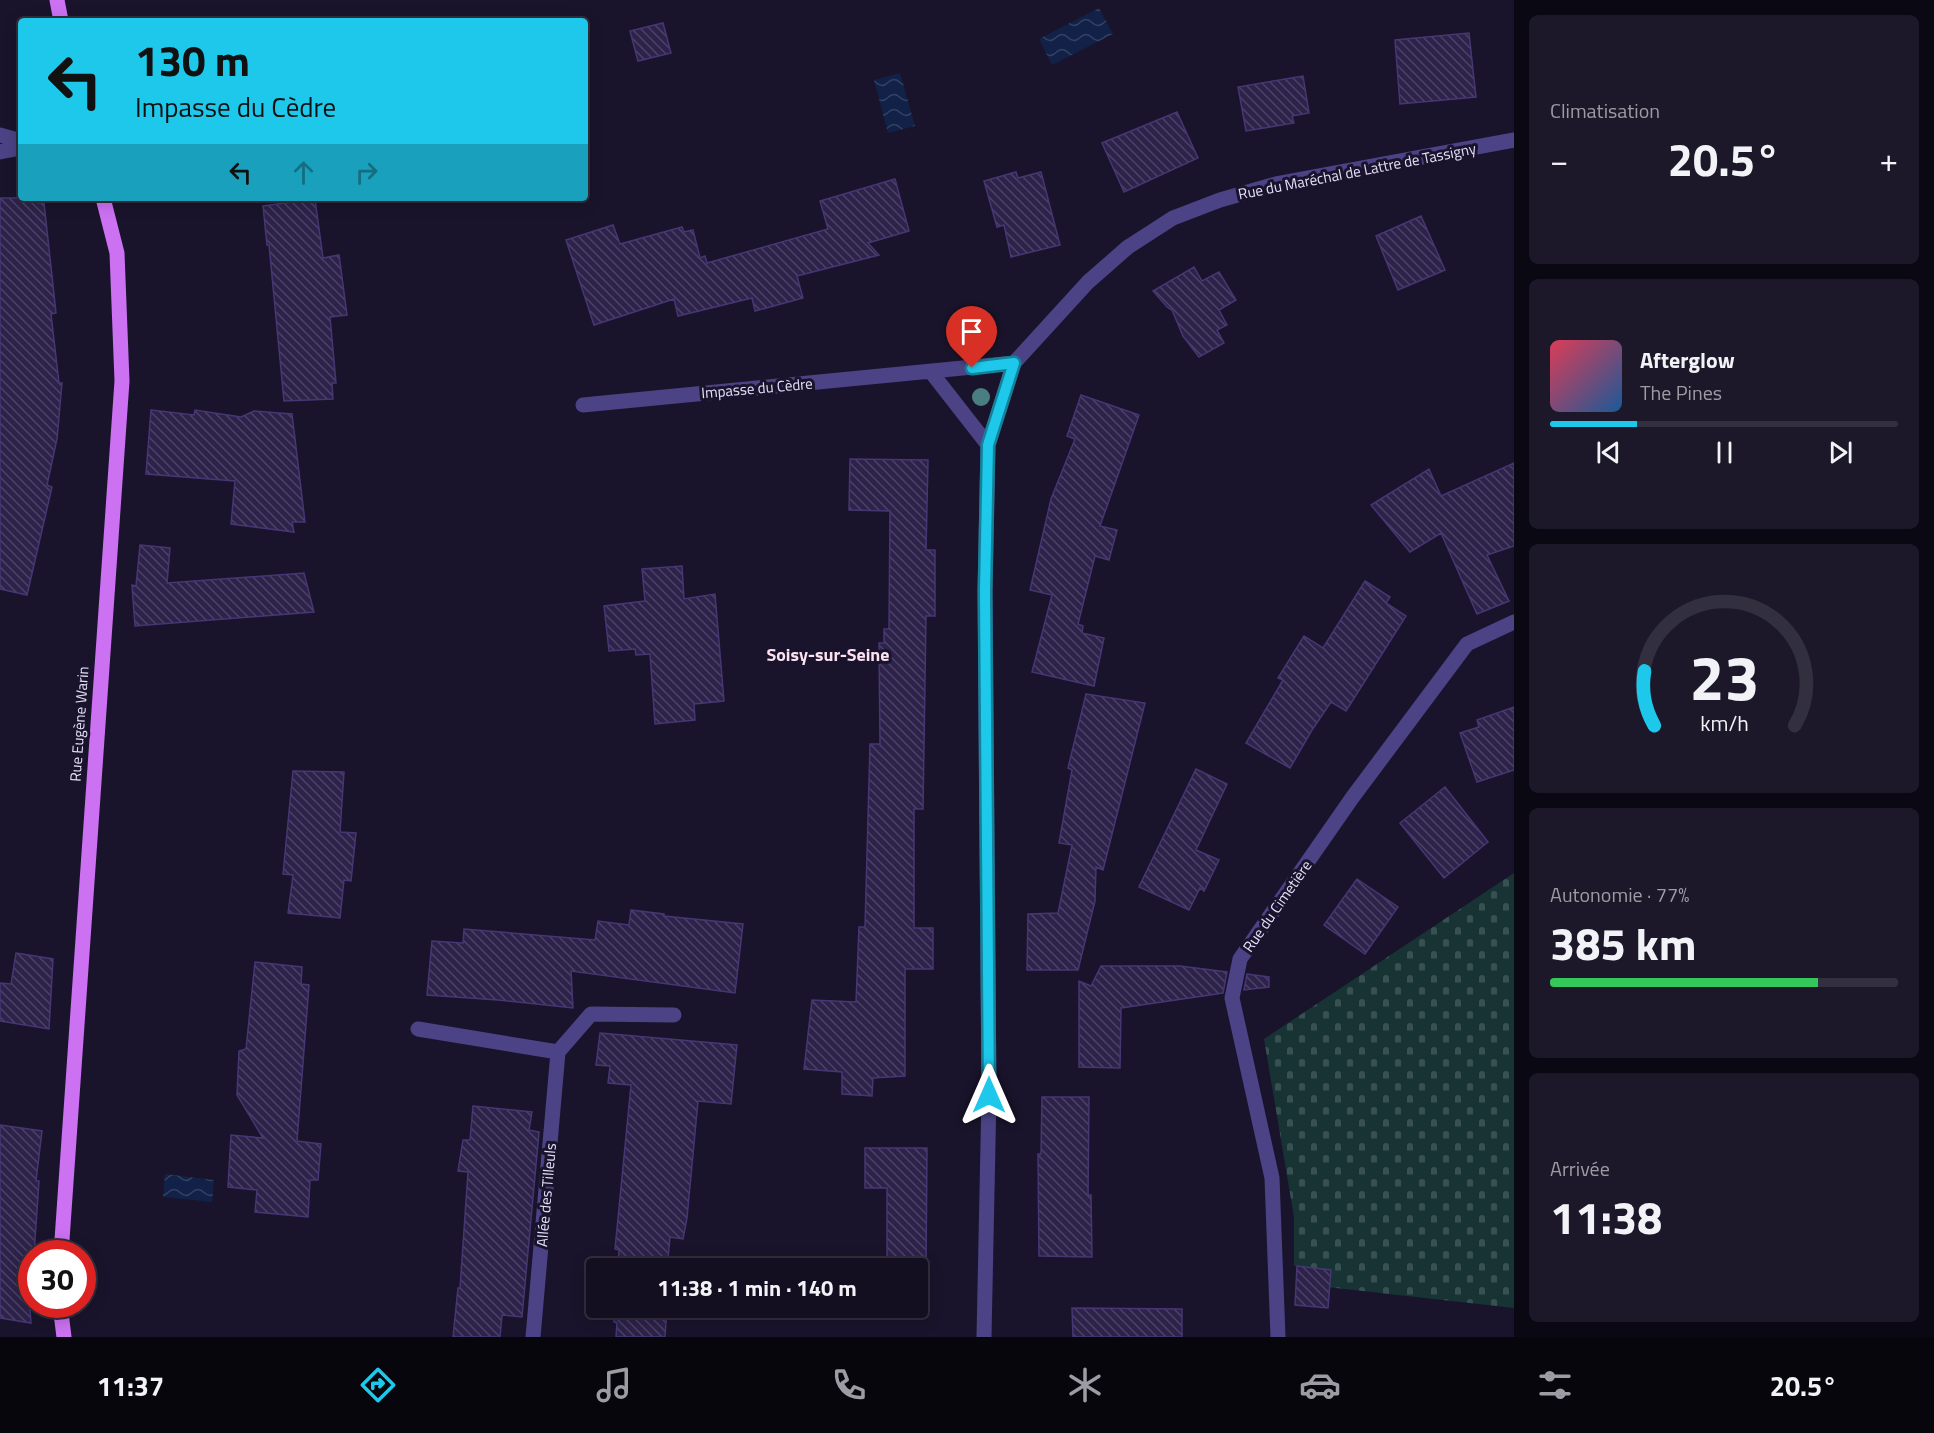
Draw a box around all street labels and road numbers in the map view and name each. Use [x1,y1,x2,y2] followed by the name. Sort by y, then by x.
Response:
[1236,137,1478,205] street label: Rue du Maréchal de Lattre de Tassigny
[700,372,814,404] street label: Impasse du Cèdre
[63,666,95,782] street label: Rue Eugène Warin
[1237,855,1317,957] street label: Rue du Cimetière
[530,1142,562,1248] street label: Allée des Tilleuls

